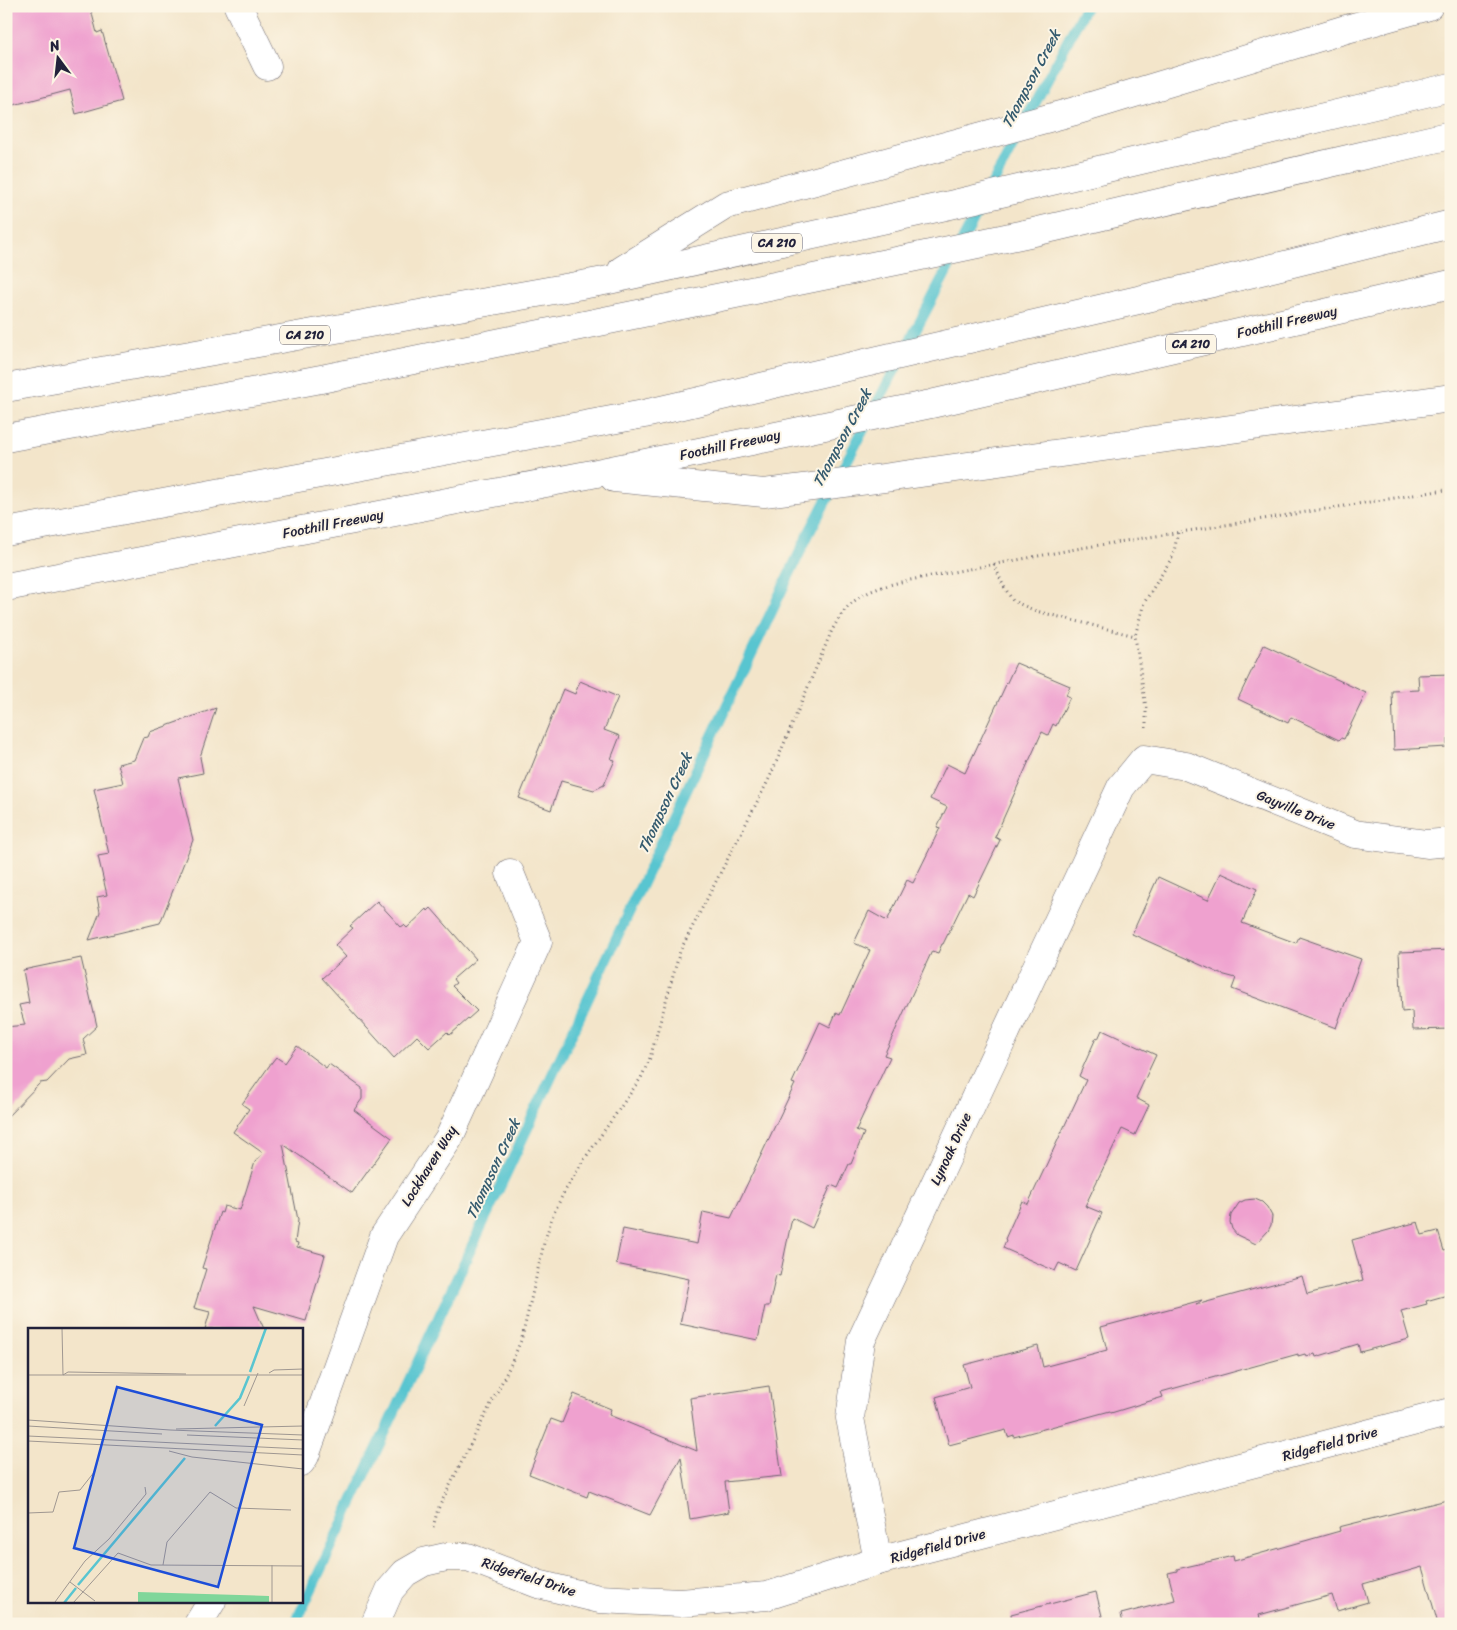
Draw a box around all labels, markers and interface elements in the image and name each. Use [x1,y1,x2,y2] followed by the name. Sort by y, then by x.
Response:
[994,23,1069,133] water label: Thompson Creek
[32,32,82,82] north arrow
[46,33,63,60] text: N
[752,234,802,252] road number: CA 210
[1234,298,1340,346] street label: Foothill Freeway
[280,326,330,344] road number: CA 210
[1166,334,1216,354] road number: CA 210
[805,382,880,492] water label: Thompson Creek
[677,422,783,468] street label: Foothill Freeway
[280,502,386,546] street label: Foothill Freeway
[630,747,701,858] water label: Thompson Creek
[1253,783,1339,837] street label: Gayville Drive
[923,1108,979,1190] street label: Lynoak Drive
[458,1113,529,1224] water label: Thompson Creek
[394,1120,464,1212] street label: Lockhaven Way
[28,1328,302,1602] inset map
[1280,1419,1380,1469] street label: Ridgefield Drive
[888,1521,988,1571] street label: Ridgefield Drive
[479,1550,579,1604] street label: Ridgefield Drive

